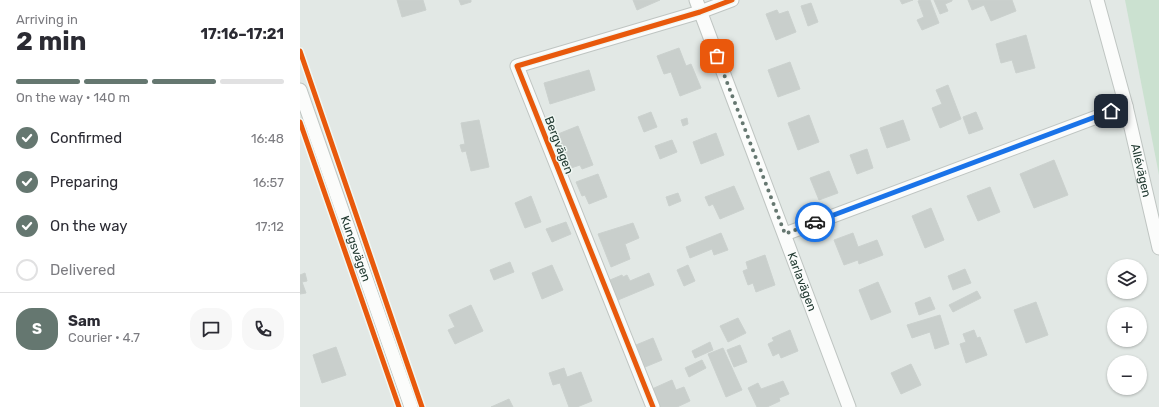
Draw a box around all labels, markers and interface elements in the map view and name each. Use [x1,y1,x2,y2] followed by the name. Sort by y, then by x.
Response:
[16,12,78,27] text: Arriving in
[201,25,284,43] text: 17:16–17:21
[16,26,86,57] text: 2 min
[700,39,734,73] pin
[706,45,728,67] icon: bag
[16,90,130,105] text: On the way · 140 m
[1094,94,1128,128] pin
[1100,100,1122,122] icon: home
[542,114,576,176] street label: Bergvägen
[16,127,38,149] icon: check
[50,129,122,147] text: Confirmed
[251,131,284,146] text: 16:48
[1128,142,1154,199] street label: Allévägen
[16,171,38,193] icon: check
[50,173,118,191] text: Preparing
[253,175,284,190] text: 16:57
[795,202,835,242] courier
[804,211,826,233] icon: car
[338,214,373,283] street label: Kungsvägen
[16,215,38,237] icon: check
[50,217,128,235] text: On the way
[255,219,284,234] text: 17:12
[784,250,819,313] street label: Karlavägen
[1107,259,1147,395] map controls
[1107,259,1147,299] button: layers
[50,261,115,279] text: Delivered
[1107,307,1147,347] button: +
[190,308,232,350] button: chat
[242,308,284,350] button: phone
[68,312,101,330] text: Sam
[32,320,42,338] text: S
[68,330,140,345] text: Courier · 4.7
[1107,355,1147,395] button: −

